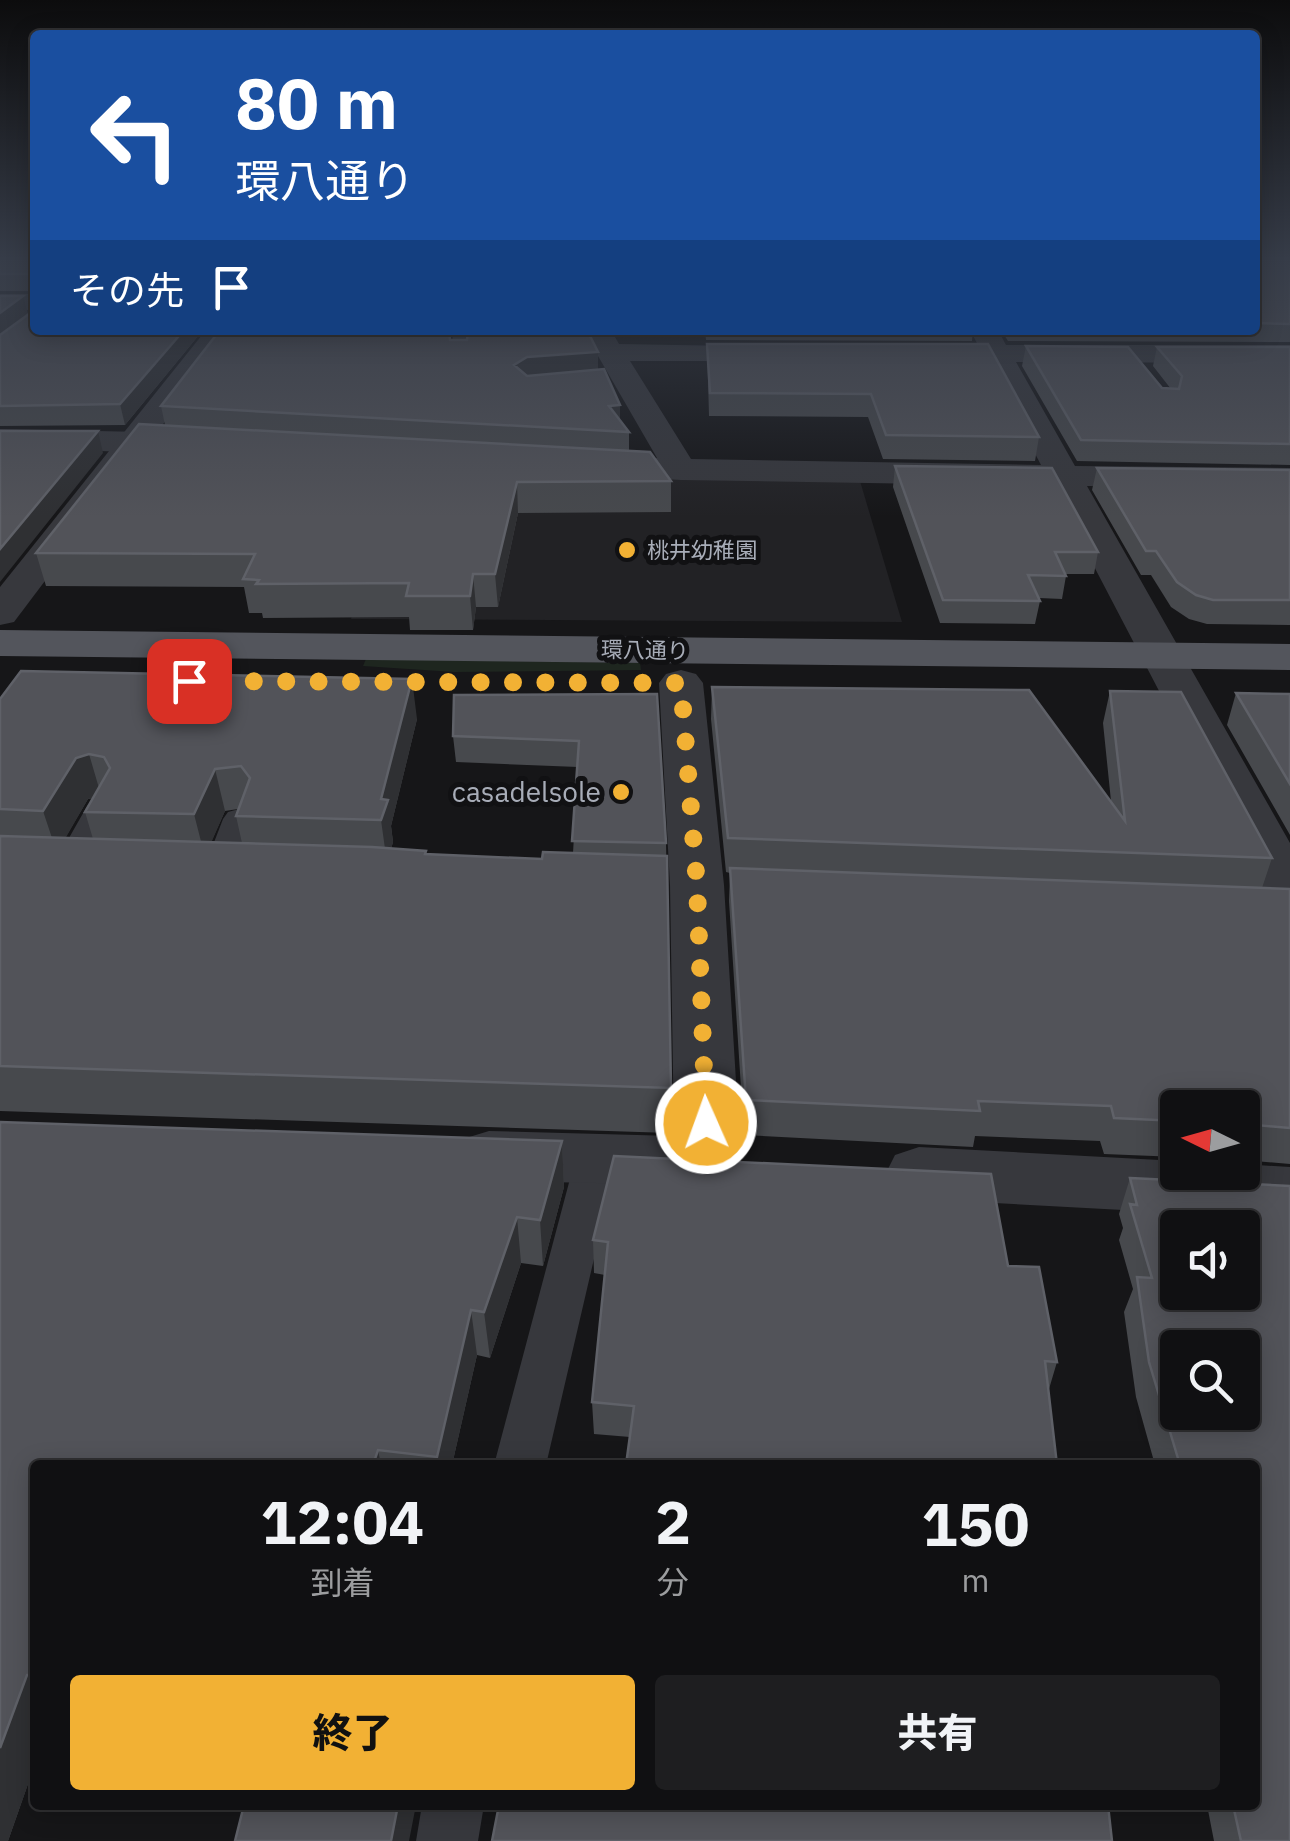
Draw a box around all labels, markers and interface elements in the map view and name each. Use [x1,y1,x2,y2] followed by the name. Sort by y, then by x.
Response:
[235,57,398,148] text: 80 m
[70,70,200,200] icon: left
[235,151,415,209] text: 環八通り
[204,260,259,315] icon: arrive
[70,265,184,314] text: その先
[647,535,757,564] place label: 桃井幼稚園
[616,539,638,561] marker: 桃井幼稚園
[601,634,689,665] street label: 環八通り
[147,639,232,724] pin
[162,654,217,709] icon: arrive
[452,773,601,810] place label: casadelsole
[610,781,632,803] marker: casadelsole
[654,1071,758,1175] position arrow
[1160,1090,1260,1190] north arrow
[1160,1090,1260,1430] map controls
[1160,1210,1260,1310] button: sound
[1160,1330,1260,1430] button: search
[261,1482,424,1561] text: 12:04
[655,1482,691,1561] text: 2
[921,1484,1029,1563] text: 150
[961,1559,989,1601] text: m
[310,1561,374,1603] text: 到着
[657,1561,689,1603] text: 分
[70,1675,635,1790] button: 終了
[655,1675,1220,1790] button: 共有

